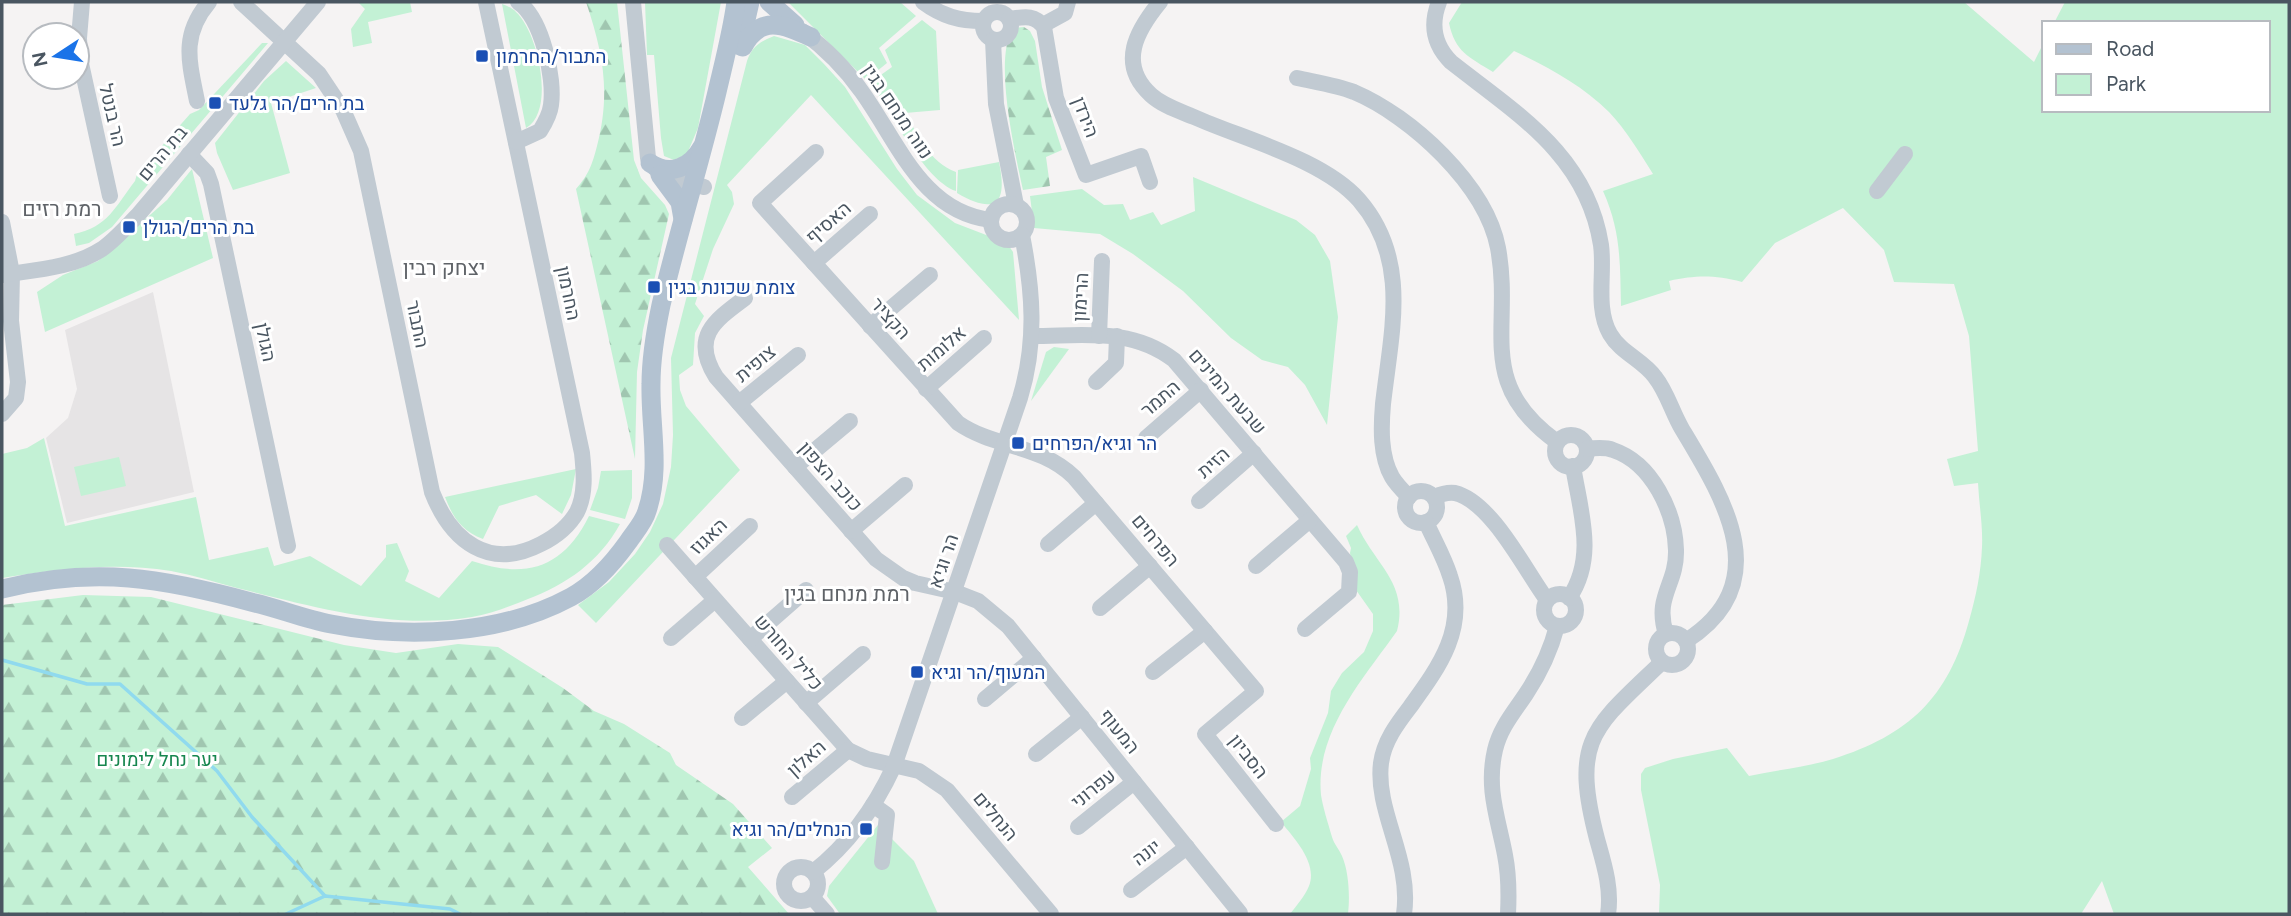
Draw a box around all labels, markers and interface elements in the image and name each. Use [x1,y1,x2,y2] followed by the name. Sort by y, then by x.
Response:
[21,21,91,91] north arrow
[2042,21,2270,112] legend
[2106,36,2154,61] text: Road
[496,45,607,68] place label: התבור/החרמון
[474,48,490,64] marker: התבור/החרמון
[27,50,53,69] text: N
[857,59,938,163] street label: נווה מנחם בגין
[2106,71,2147,96] text: Park
[94,82,131,149] street label: הר בנטל
[229,92,364,115] place label: בת הרים/הר גלעד
[1067,94,1104,141] street label: הירדן
[207,95,223,111] marker: בת הרים/הר גלעד
[133,121,192,186] street label: בת הרים
[22,196,102,221] district label: רמת רזים
[801,196,856,248] street label: האסיף
[143,216,255,239] place label: בת הרים/הגולן
[121,219,137,235] marker: בת הרים/הגולן
[403,255,485,280] district label: יצחק רבין
[552,264,585,322] street label: החרמון
[1068,272,1093,322] street label: הרימון
[668,276,796,299] place label: צומת שכונת בגין
[646,279,662,295] marker: צומת שכונת בגין
[866,293,915,344] street label: הקציר
[401,298,434,350] street label: התבור
[250,320,281,364] street label: הגולן
[912,321,970,376] street label: אלומות
[731,340,780,387] street label: צופית
[1184,344,1271,439] street label: שבעת המינים
[1136,375,1185,422] street label: התמר
[1032,432,1157,455] place label: הר וגיא/הפרחים
[1010,435,1026,451] marker: הר וגיא/הפרחים
[794,437,867,516] street label: כוכב הצפון
[1192,442,1234,483] street label: הזית
[1127,509,1184,571] street label: הפרחים
[685,513,732,559] street label: האגוז
[923,531,963,591] street label: הר וגיא
[784,581,910,606] district label: רמת מנחם בגין
[749,610,828,695] street label: כליל החורש
[931,661,1046,684] place label: המעוף/הר וגיא
[909,664,925,680] marker: המעוף/הר וגיא
[1095,704,1145,758] street label: המעוף
[1224,729,1273,783] street label: הסביון
[782,735,831,782] street label: האלון
[96,748,218,771] park label: יער נחל לימונים
[1066,764,1120,813] street label: עפרוני
[968,787,1023,846] street label: הנחלים
[731,818,852,841] place label: הנחלים/הר וגיא
[858,821,874,837] marker: הנחלים/הר וגיא
[1128,834,1165,870] street label: יונה

